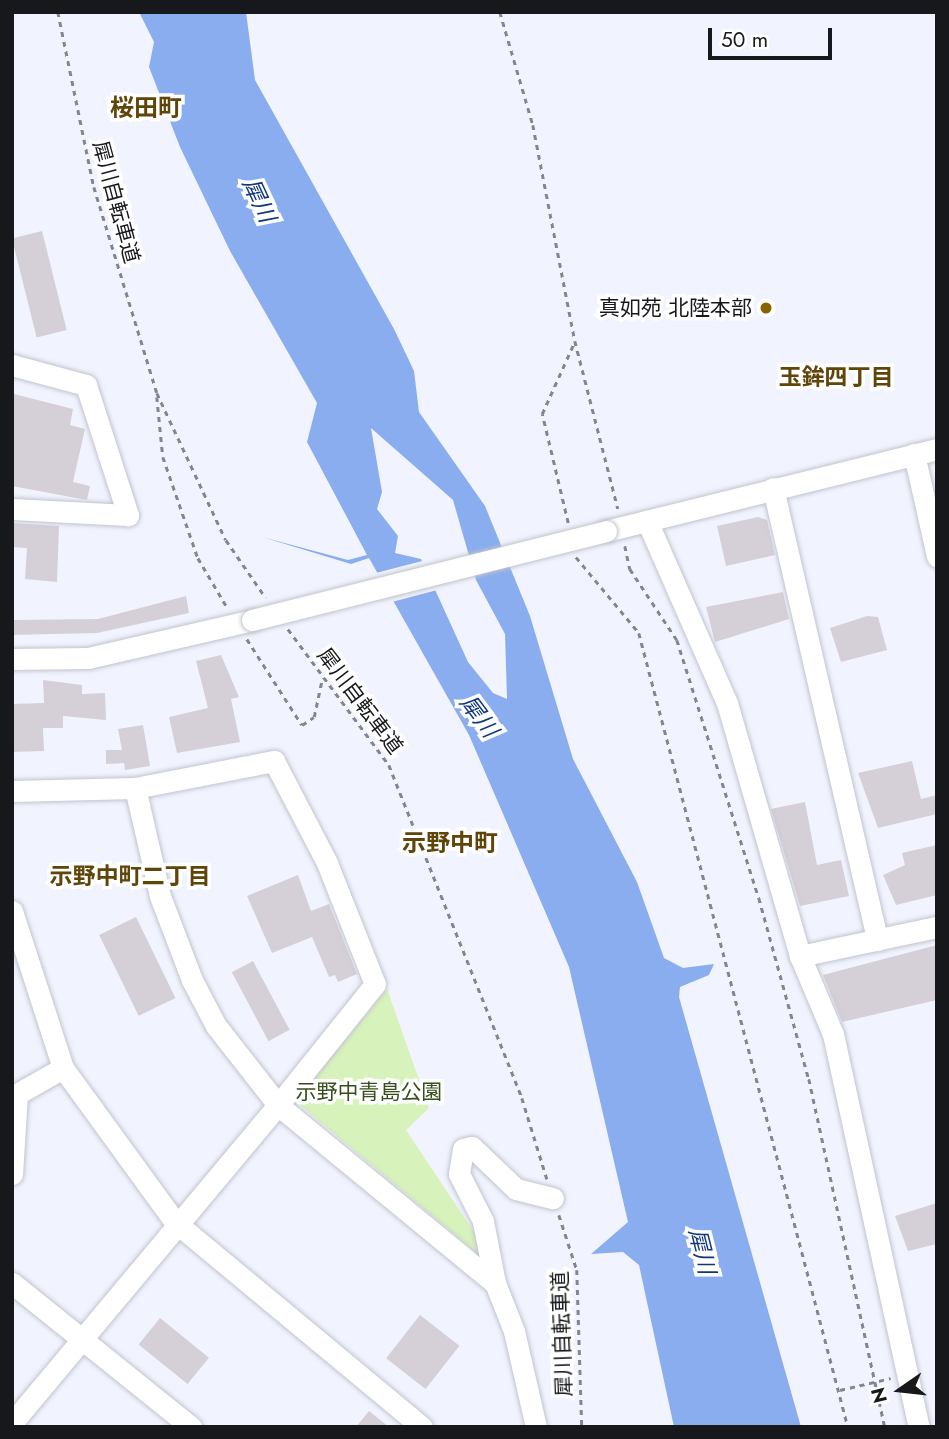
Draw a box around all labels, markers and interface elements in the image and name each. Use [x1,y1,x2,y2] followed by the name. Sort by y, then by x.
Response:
[711,14,835,58] scale bar
[721,25,768,55] text: 50 m
[110,94,182,122] district label: 桜田町
[88,138,144,266] street label: 犀川自転車道
[237,173,281,227] water label: 犀川
[599,295,752,321] place label: 真如苑 北陸本部
[758,300,774,316] marker: 真如苑 北陸本部
[779,363,893,391] district label: 玉鉾四丁目
[312,643,408,759] street label: 犀川自転車道
[454,689,504,743] water label: 犀川
[402,829,498,857] district label: 示野中町
[50,862,210,890] district label: 示野中町二丁目
[296,1079,442,1105] park label: 示野中青島公園
[683,1225,721,1277] water label: 犀川
[547,1271,577,1397] street label: 犀川自転車道
[865,1355,935,1425] north arrow
[864,1385,894,1406] text: N

